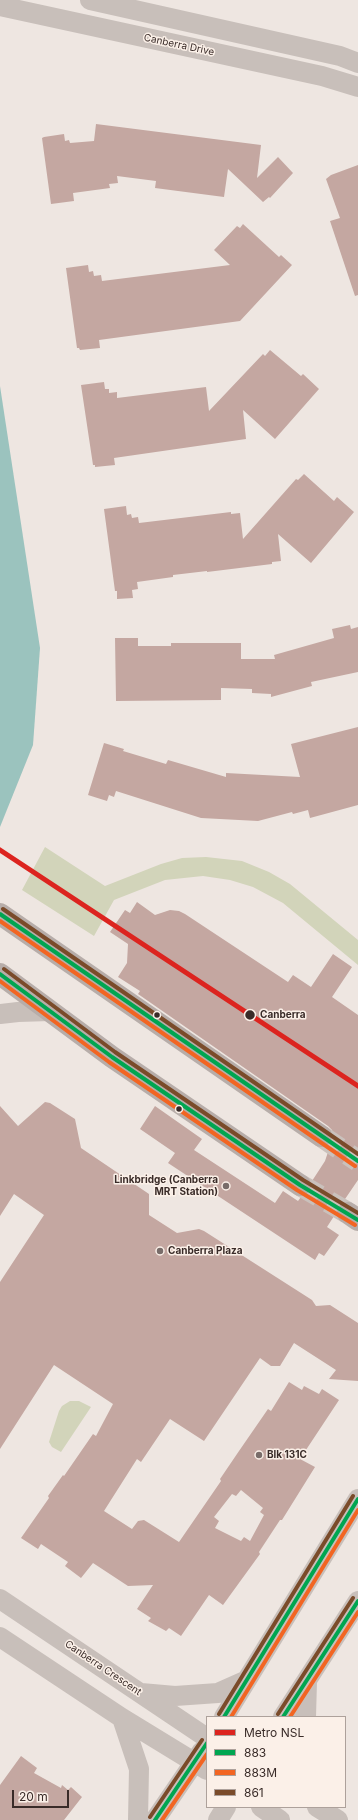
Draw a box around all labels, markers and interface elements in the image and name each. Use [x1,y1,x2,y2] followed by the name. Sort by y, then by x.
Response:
[143,32,215,58] street label: Canberra Drive
[243,1008,257,1022] marker: Canberra
[260,1009,306,1021] place label: Canberra
[152,1010,162,1020] unlabelled marker
[174,1104,184,1114] unlabelled marker
[114,1174,218,1198] place label: Linkbridge (Canberra MRT Station)
[221,1181,231,1191] marker: Linkbridge (Canberra MRT Station)
[168,1245,242,1257] place label: Canberra Plaza
[155,1246,165,1256] marker: Canberra Plaza
[267,1449,307,1461] place label: Blk 131C
[254,1450,264,1460] marker: Blk 131C
[62,1638,144,1698] street label: Canberra Crescent
[206,1716,346,1808] legend
[244,1725,304,1740] text: Metro NSL
[244,1745,266,1760] text: 883
[244,1765,277,1780] text: 883M
[14,1782,71,1808] scale bar
[244,1785,264,1800] text: 861
[19,1789,48,1804] text: 20 m

